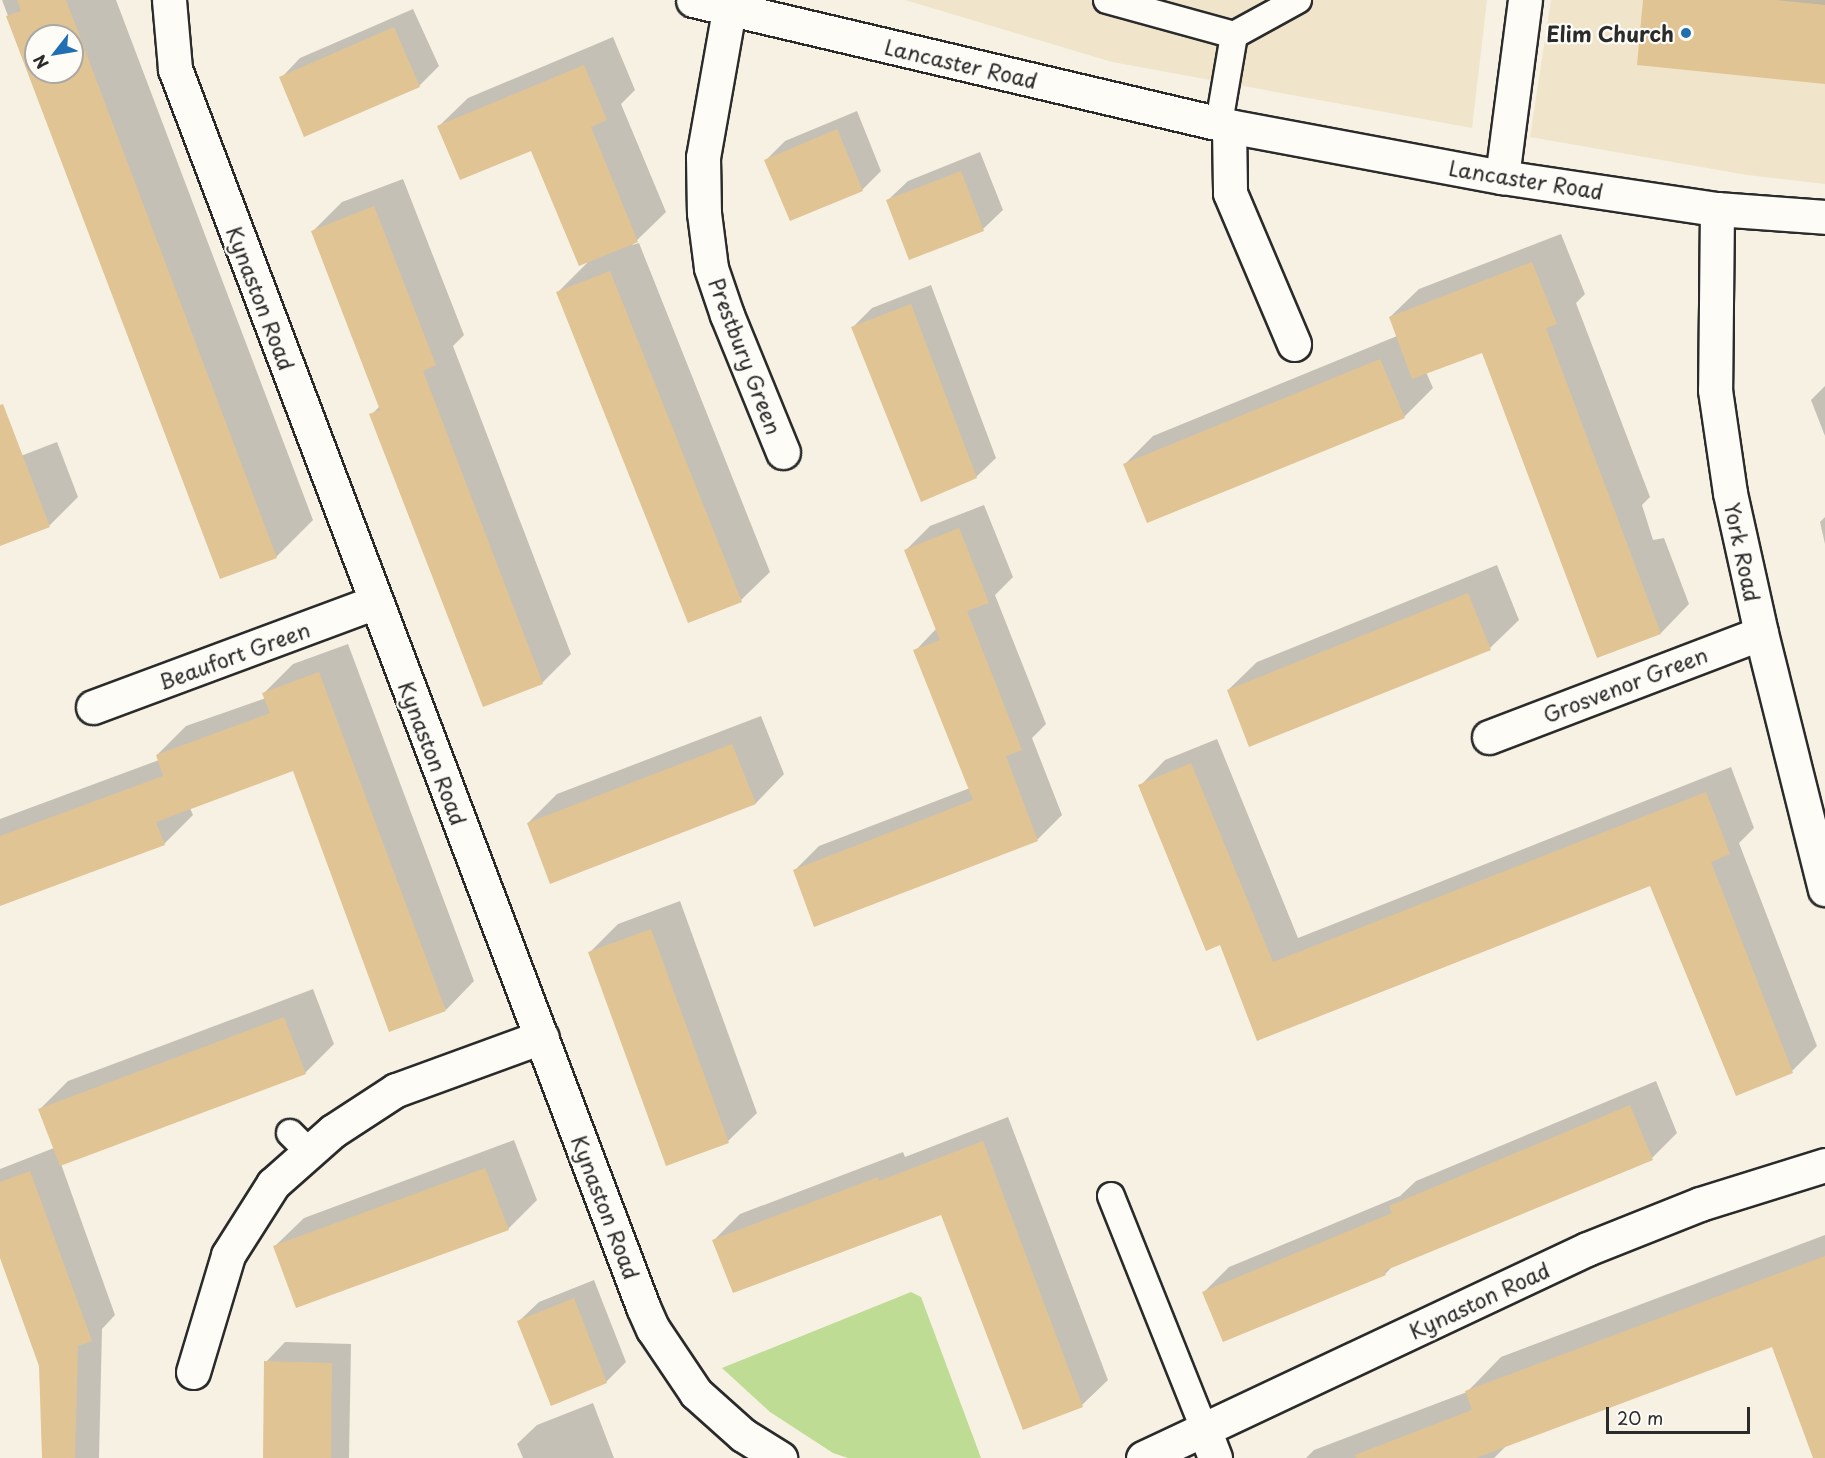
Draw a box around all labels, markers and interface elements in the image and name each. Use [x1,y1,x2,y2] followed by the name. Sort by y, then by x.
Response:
[1545,20,1674,46] place label: Elim Church
[24,24,84,84] north arrow
[1679,26,1693,40] marker: Elim Church
[881,33,1041,93] street label: Lancaster Road
[27,51,54,74] text: N
[1446,154,1606,204] street label: Lancaster Road
[222,222,300,374] street label: Kynaston Road
[704,273,788,439] street label: Prestbury Green
[1720,500,1766,604] street label: York Road
[154,616,314,694] street label: Beaufort Green
[1539,641,1711,727] street label: Grosvenor Green
[394,677,472,829] street label: Kynaston Road
[567,1131,645,1283] street label: Kynaston Road
[1405,1256,1553,1344] street label: Kynaston Road
[1609,1395,1753,1433] scale bar
[1617,1404,1663,1431] text: 20 m

